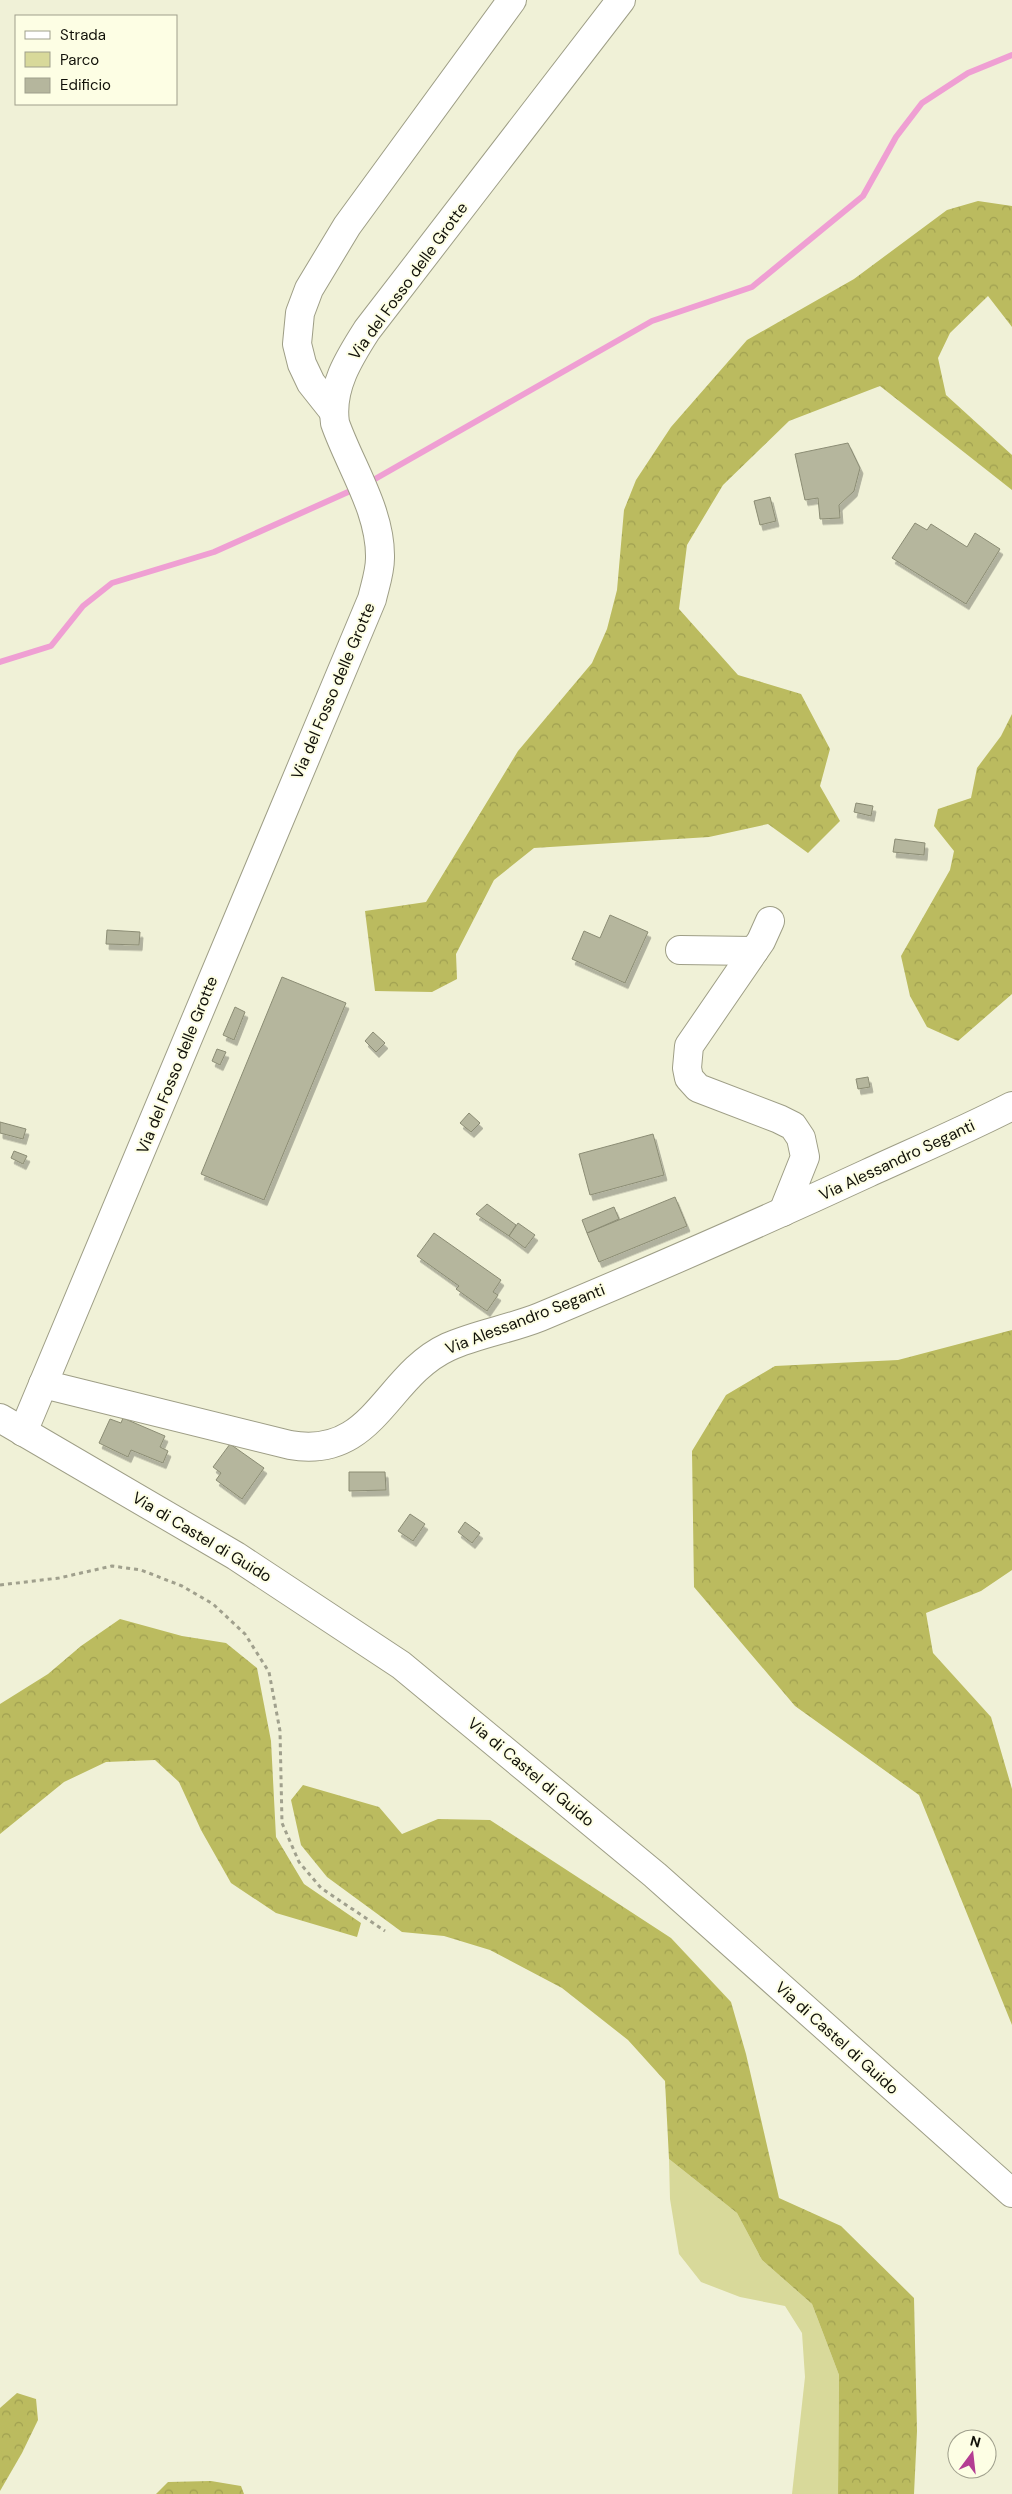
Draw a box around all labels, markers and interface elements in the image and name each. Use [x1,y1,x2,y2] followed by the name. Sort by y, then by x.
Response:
[15,15,178,105] legend
[60,25,106,45] text: Strada
[60,50,99,70] text: Parco
[60,75,111,95] text: Edificio
[344,198,472,364] street label: Via del Fosso delle Grotte
[286,599,380,783] street label: Via del Fosso delle Grotte
[132,973,222,1157] street label: Via del Fosso delle Grotte
[816,1115,978,1205] street label: Via Alessandro Seganti
[442,1279,608,1359] street label: Via Alessandro Seganti
[128,1487,276,1587] street label: Via di Castel di Guido
[463,1713,599,1831] street label: Via di Castel di Guido
[771,1977,903,2099] street label: Via di Castel di Guido
[947,2429,997,2479] north arrow
[968,2431,983,2451] text: N

